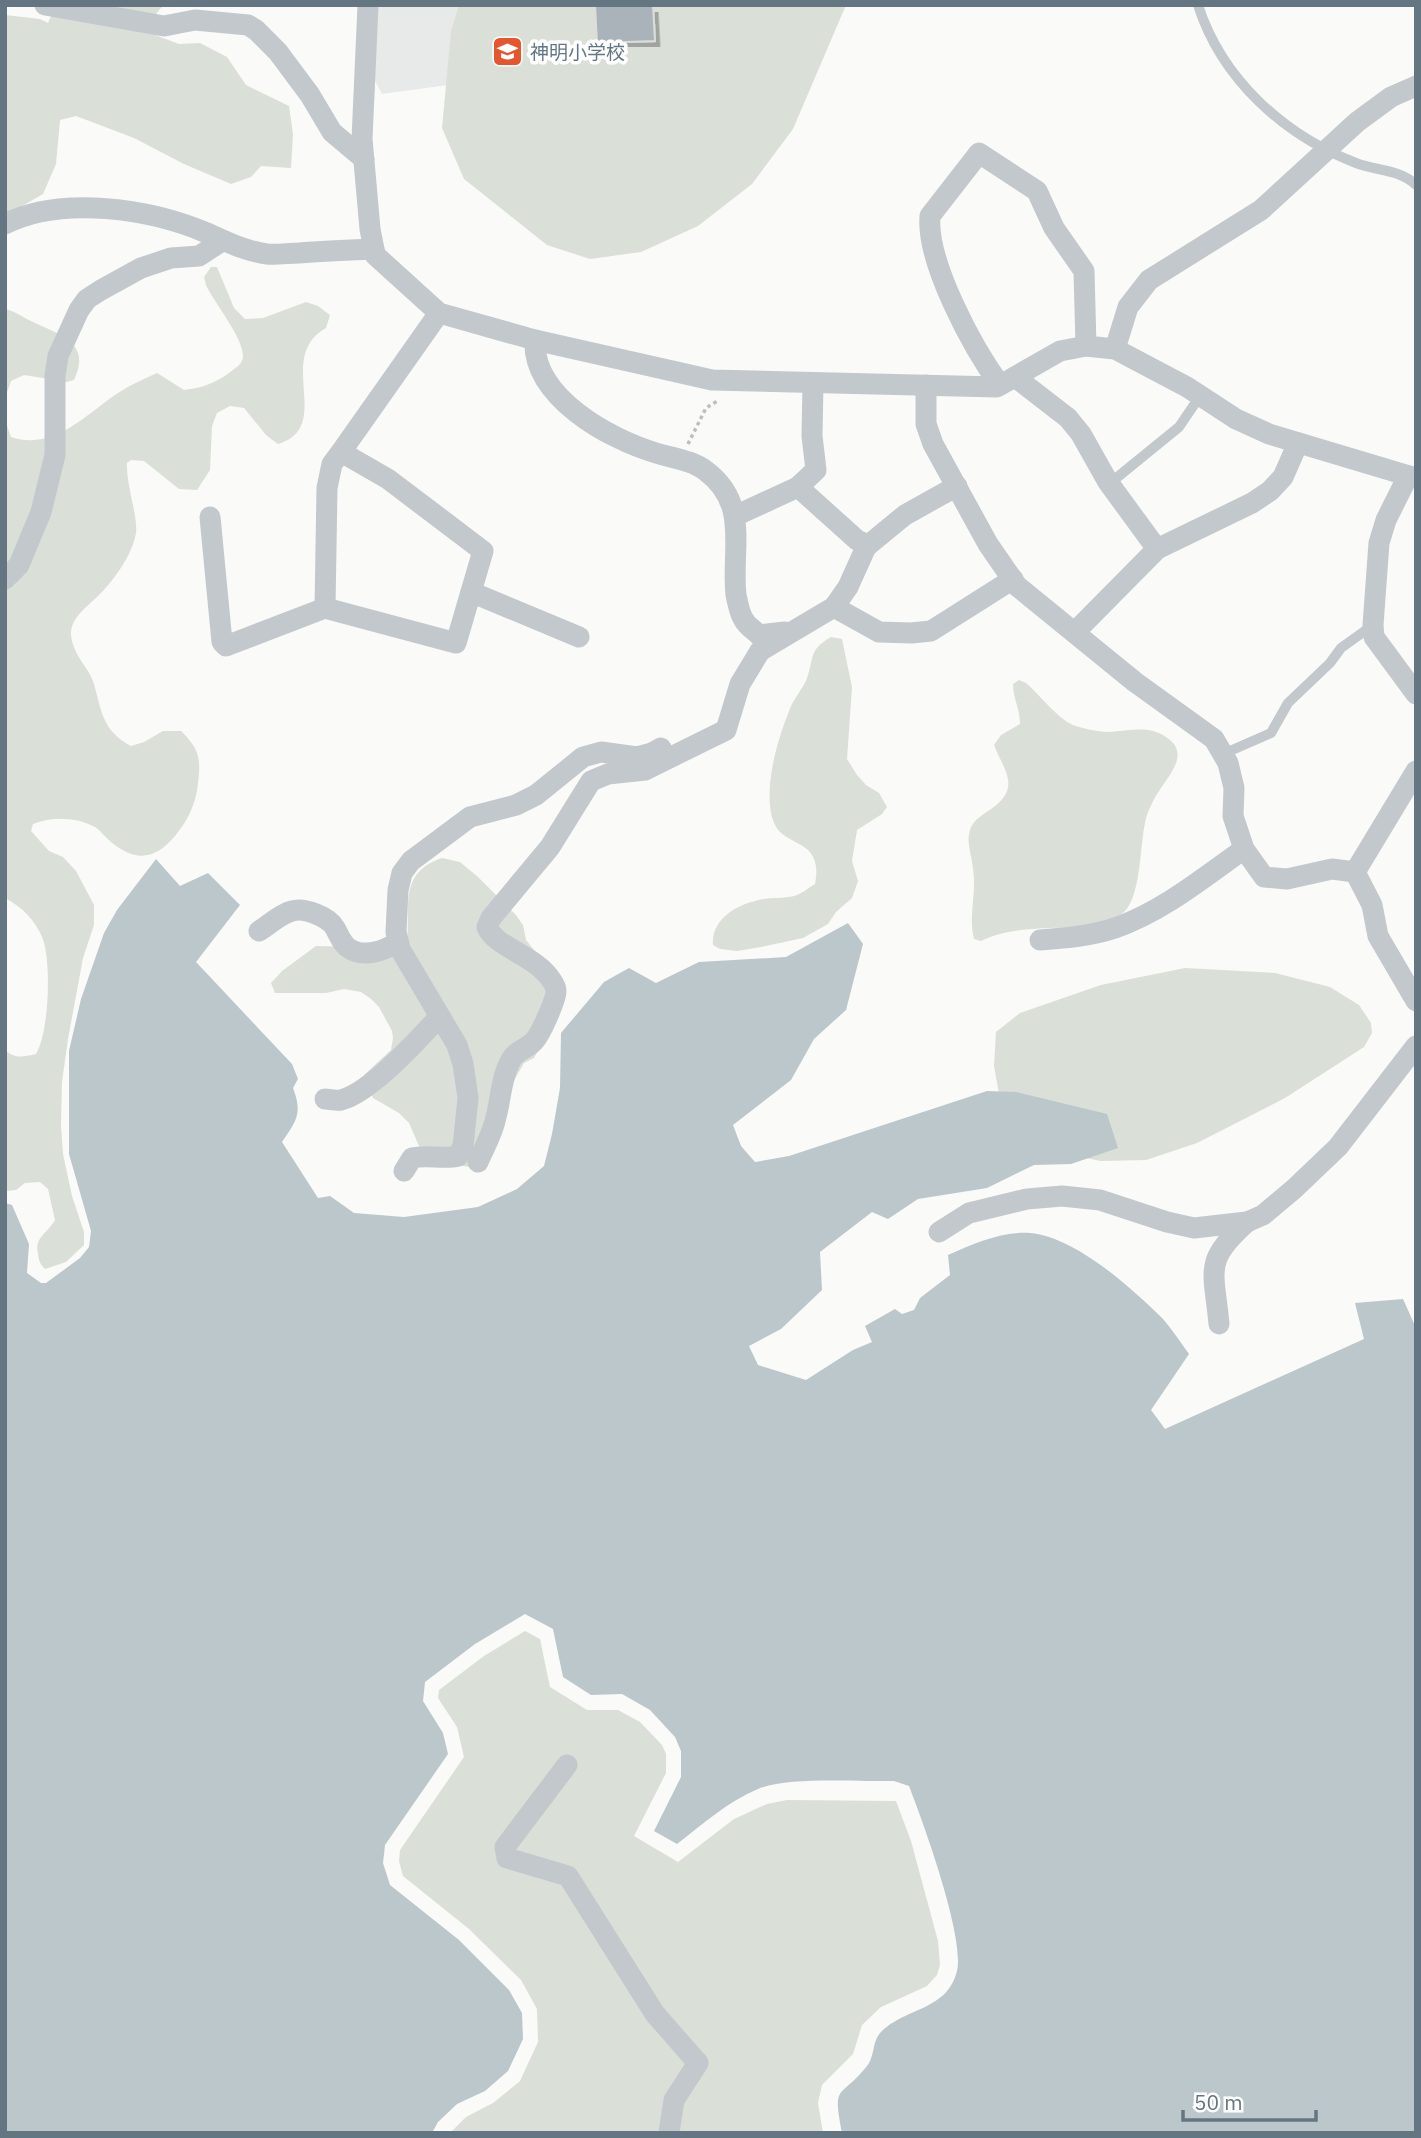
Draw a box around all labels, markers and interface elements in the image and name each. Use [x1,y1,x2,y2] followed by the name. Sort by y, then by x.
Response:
[490,35,524,69] school or university icon: 神明小学校
[530,40,625,64] place label: 神明小学校
[1183,2078,1316,2122] scale bar
[1194,2088,1243,2116] text: 50 m

